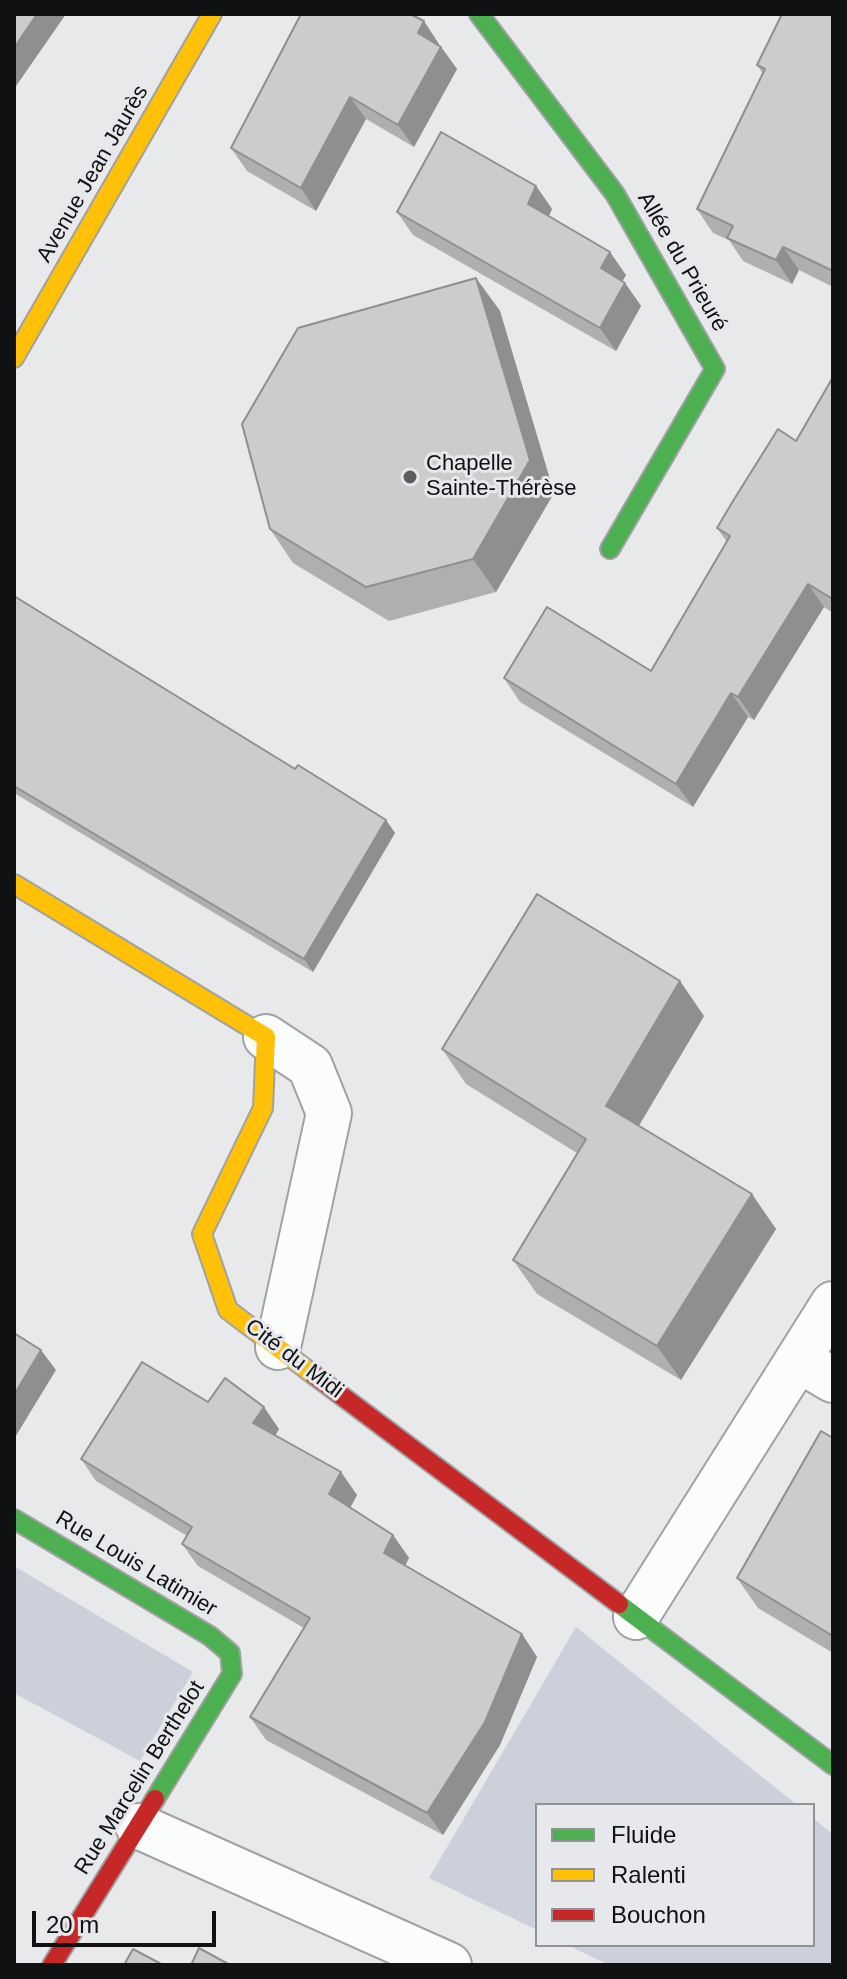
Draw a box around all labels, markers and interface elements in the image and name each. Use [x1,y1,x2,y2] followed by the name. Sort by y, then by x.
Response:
[32,81,154,267] street label: Avenue Jean Jaurès
[631,188,733,336] street label: Allée du Prieuré
[426,451,576,502] place label: Chapelle Sainte-Thérèse
[401,468,419,486] marker: Chapelle Sainte-Thérèse
[240,1314,348,1404] street label: Cité du Midi
[51,1505,221,1623] street label: Rue Louis Latimier
[70,1676,210,1880] street label: Rue Marcelin Berthelot
[535,1803,815,1947] legend
[611,1821,676,1848] text: Fluide
[611,1861,686,1888] text: Ralenti
[36,1895,220,1945] scale bar
[611,1901,706,1928] text: Bouchon
[46,1911,99,1938] text: 20 m

